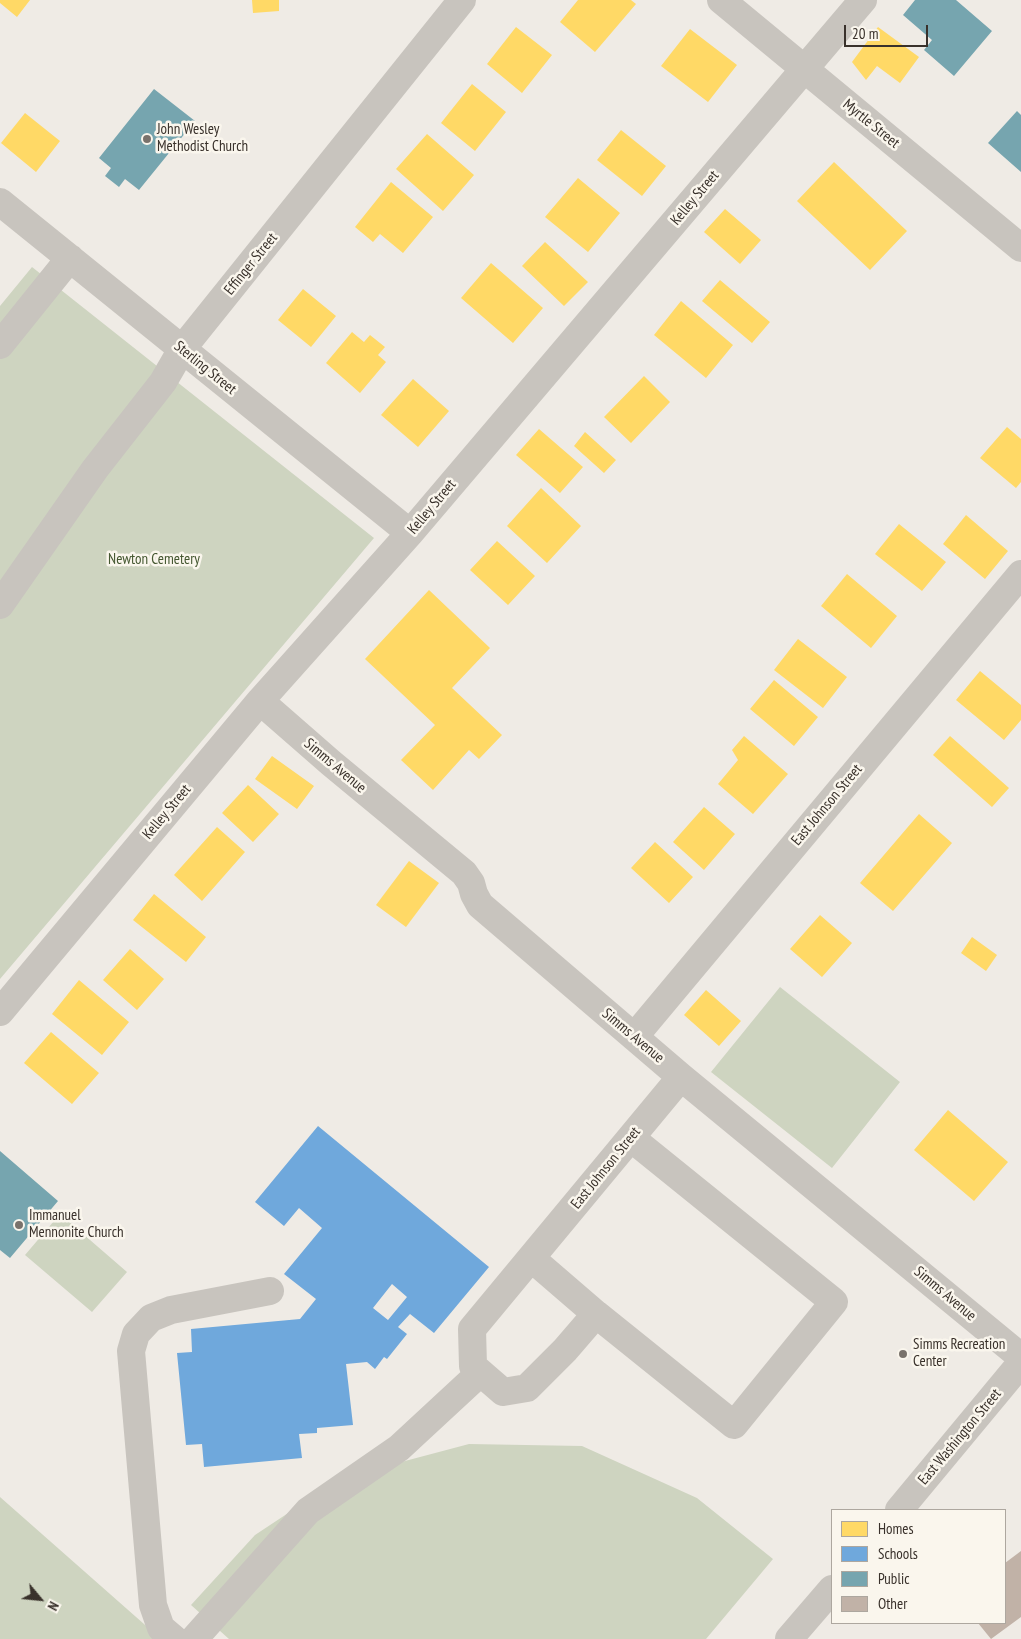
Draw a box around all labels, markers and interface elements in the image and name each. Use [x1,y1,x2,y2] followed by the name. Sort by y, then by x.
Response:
[846,15,930,47] scale bar
[852,24,878,43] text: 20 m
[839,96,903,152] street label: Myrtle Street
[157,121,248,156] place label: John Wesley Methodist Church
[141,133,153,145] marker: John Wesley Methodist Church
[667,167,723,229] street label: Kelley Street
[221,229,281,299] street label: Effinger Street
[170,337,240,399] street label: Sterling Street
[404,476,460,538] street label: Kelley Street
[108,551,200,569] park label: Newton Cemetery
[300,735,370,797] street label: Simms Avenue
[788,761,866,849] street label: East Johnson Street
[139,781,195,843] street label: Kelley Street
[598,1005,668,1067] street label: Simms Avenue
[567,1123,645,1213] street label: East Johnson Street
[29,1207,124,1242] place label: Immanuel Mennonite Church
[13,1219,25,1231] marker: Immanuel Mennonite Church
[910,1263,980,1325] street label: Simms Avenue
[913,1336,1005,1371] place label: Simms Recreation Center
[897,1348,909,1360] marker: Simms Recreation Center
[915,1385,1005,1489] street label: East Washington Street
[831,1509,1006,1624] legend
[878,1519,914,1538] text: Homes
[878,1544,918,1563] text: Schools
[878,1569,909,1588] text: Public
[15,1574,65,1624] north arrow
[878,1594,907,1613] text: Other
[44,1598,63,1614] text: N

